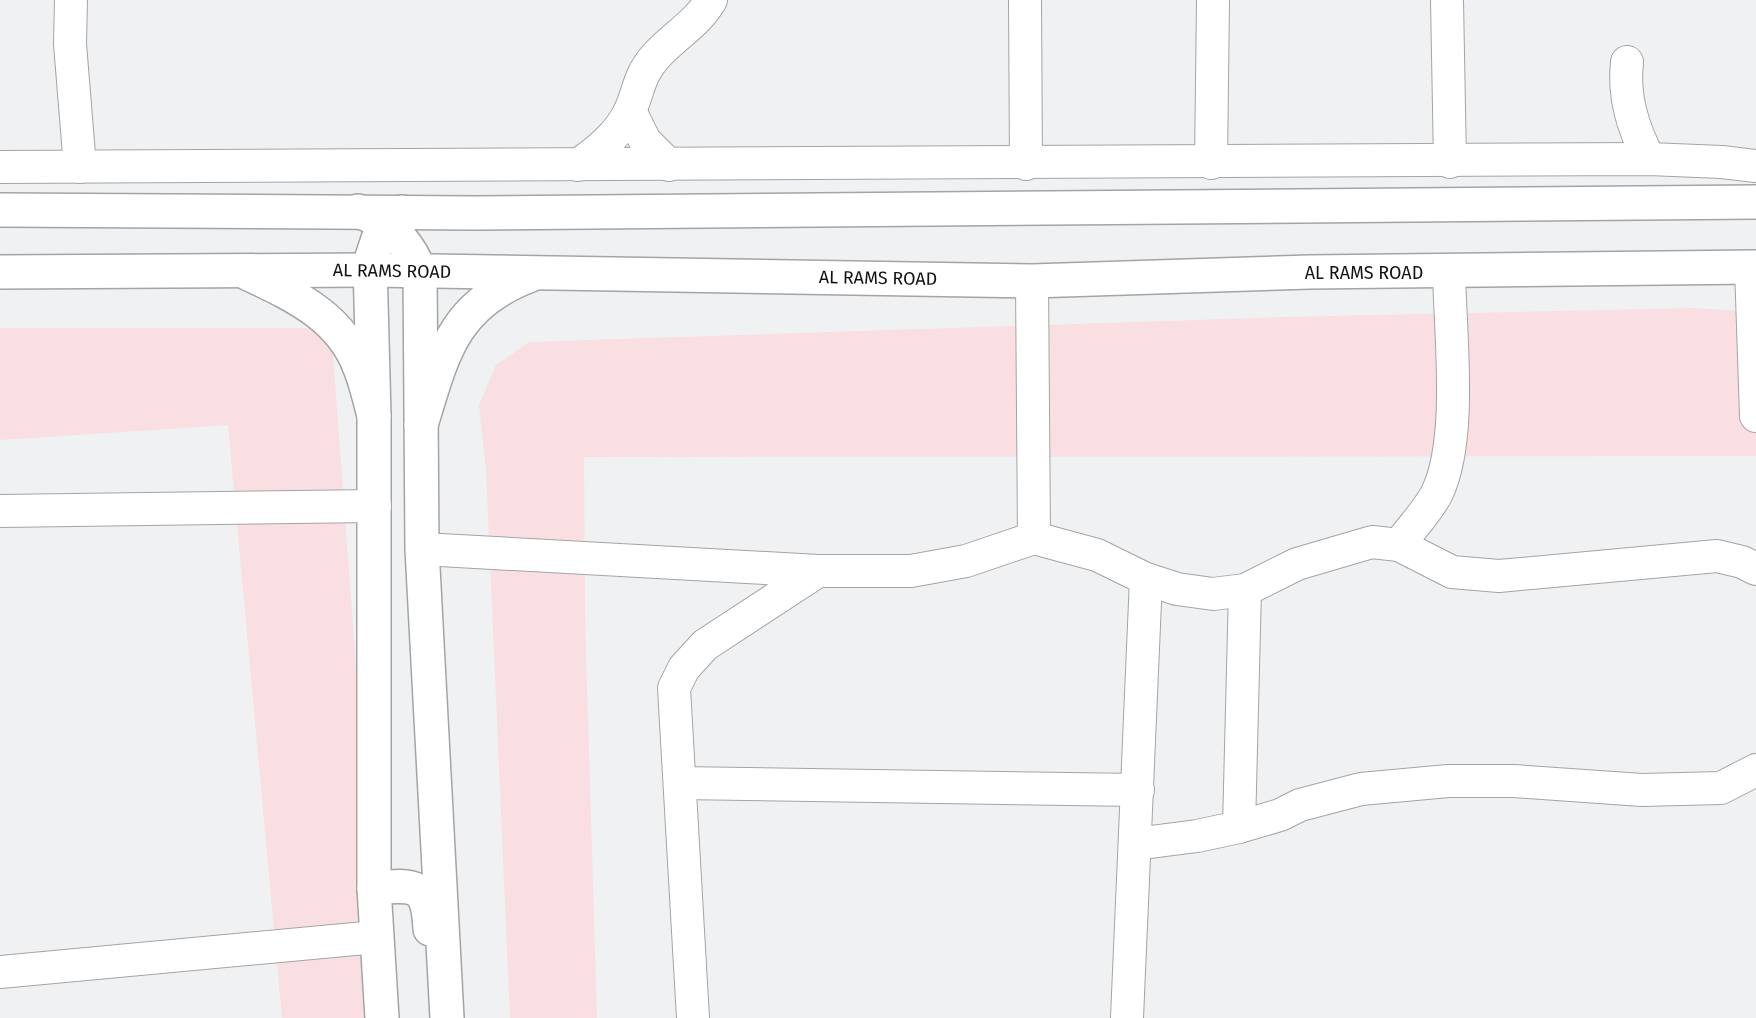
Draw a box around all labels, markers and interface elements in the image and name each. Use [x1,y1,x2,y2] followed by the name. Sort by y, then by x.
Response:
[333,259,451,283] street label: AL RAMS ROAD
[1305,262,1423,284] street label: AL RAMS ROAD
[819,266,937,290] street label: AL RAMS ROAD

